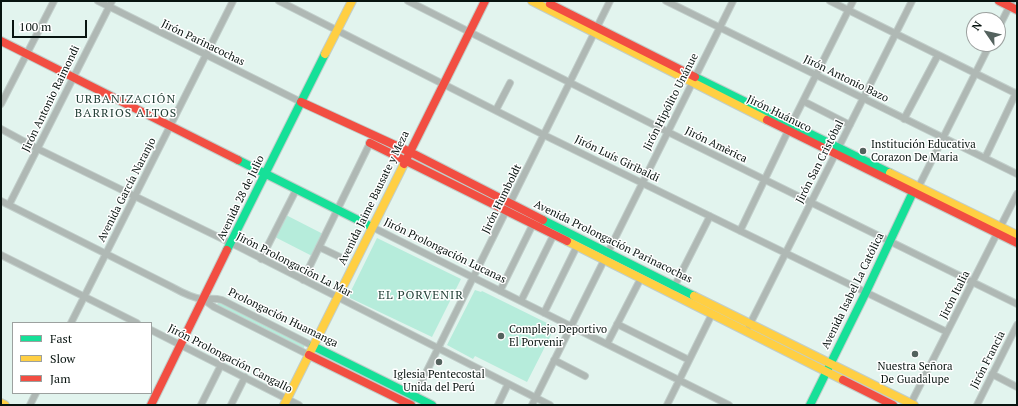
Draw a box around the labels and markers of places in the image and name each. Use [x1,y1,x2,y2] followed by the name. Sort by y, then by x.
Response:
[871,138,976,164] place label: Institución Educativa Corazon De Maria
[858,146,868,156] marker: Institución Educativa Corazon De Maria
[509,323,607,349] place label: Complejo Deportivo El Porvenir
[496,331,506,341] marker: Complejo Deportivo El Porvenir
[910,349,920,359] marker: Nuestra Señora De Guadalupe
[434,357,444,367] marker: Iglesia Pentecostal Unida del Perú
[877,360,953,386] place label: Nuestra Señora De Guadalupe
[393,368,485,394] place label: Iglesia Pentecostal Unida del Perú

